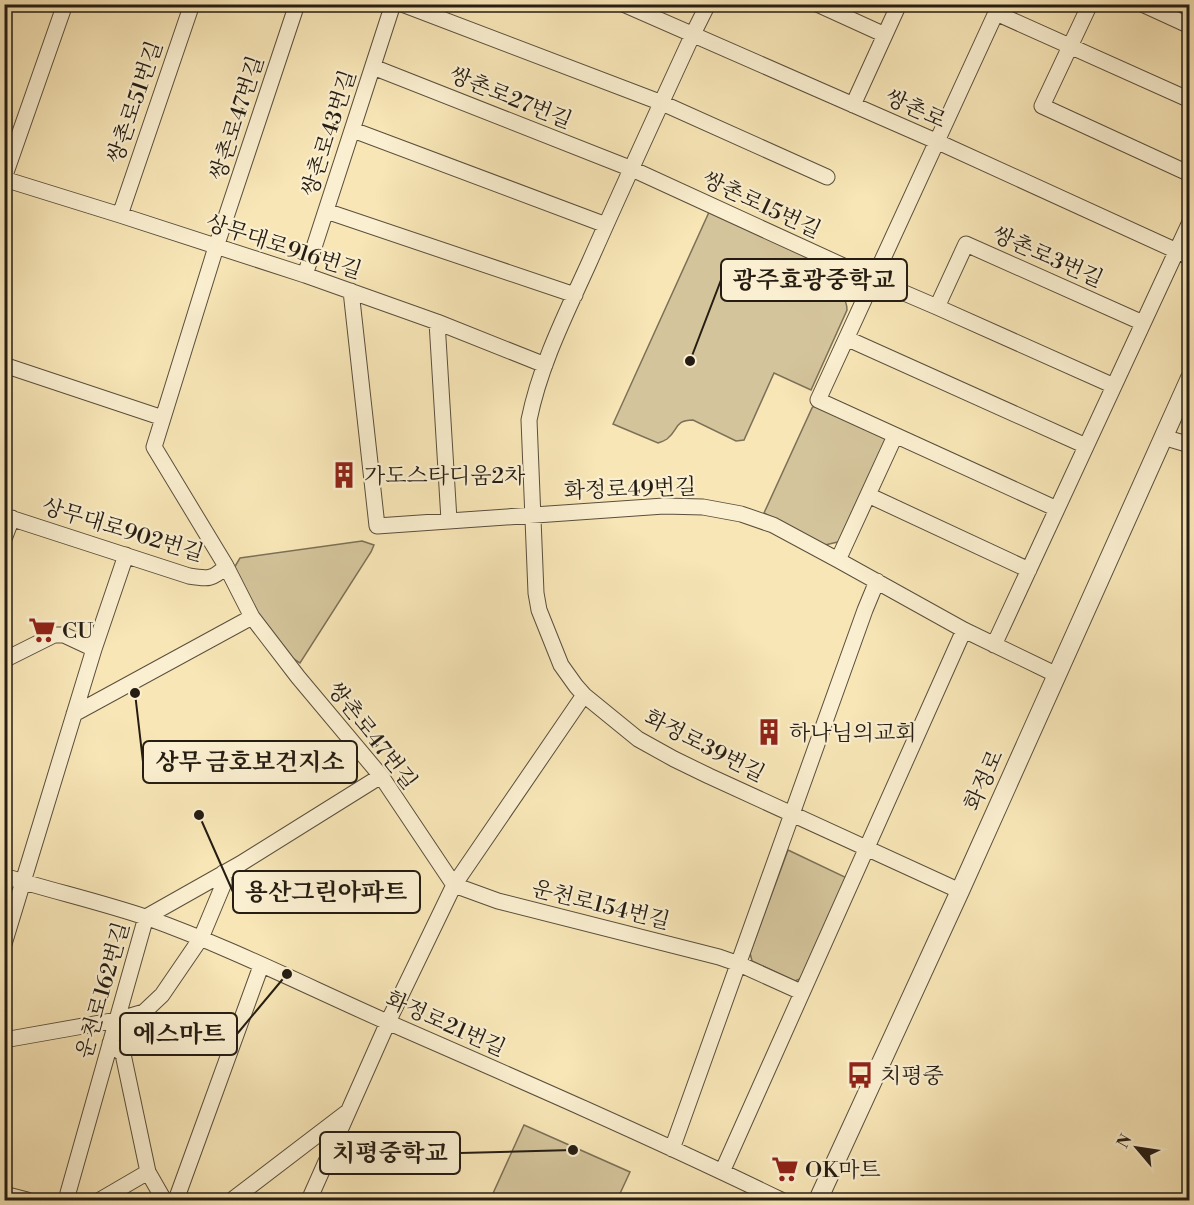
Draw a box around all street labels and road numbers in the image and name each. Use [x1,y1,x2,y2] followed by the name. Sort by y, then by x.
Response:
[102,38,169,167] street label: 쌍촌로51번길
[205,53,270,184] street label: 쌍촌로47번길
[445,62,576,135] street label: 쌍촌로27번길
[296,67,363,200] street label: 쌍촌로43번길
[881,84,950,135] street label: 쌍촌로
[698,166,825,245] street label: 쌍촌로15번길
[202,210,365,285] street label: 상무대로916번길
[988,221,1107,294] street label: 쌍촌로3번길
[563,474,697,505] street label: 화정로49번길
[38,493,207,568] street label: 상무대로902번길
[321,677,422,795] street label: 쌍촌로47번길
[639,704,769,788] street label: 화정로39번길
[959,746,1010,815] street label: 화정로
[529,875,673,936] street label: 운천로154번길
[71,919,136,1062] street label: 운천로162번길
[381,986,510,1063] street label: 화정로21번길

